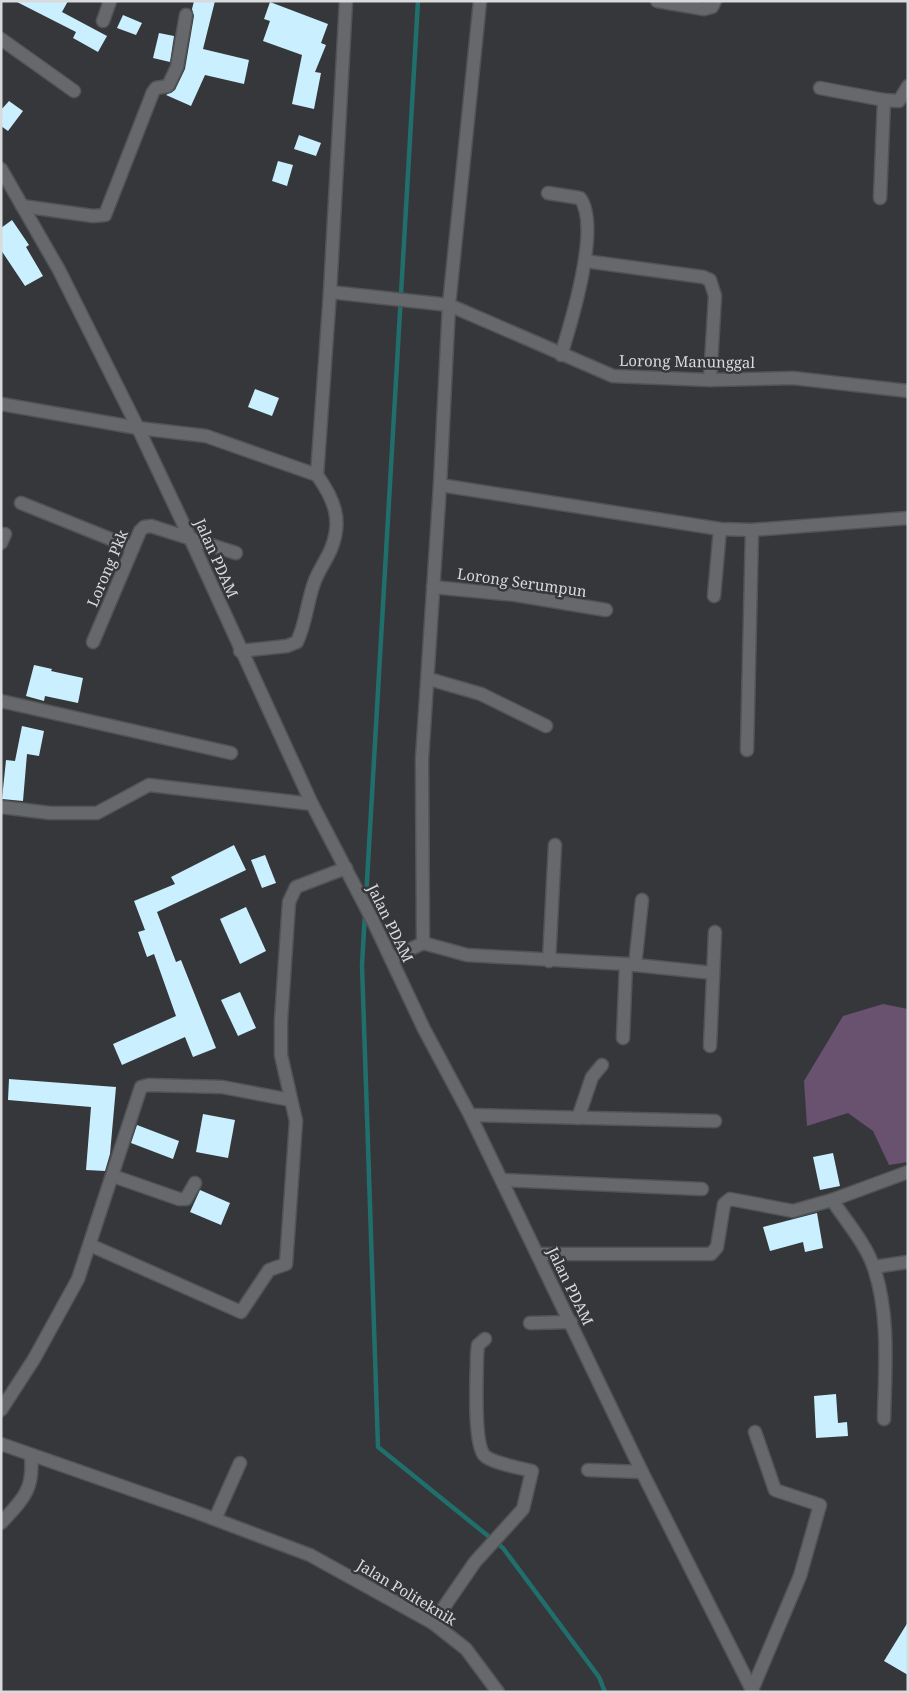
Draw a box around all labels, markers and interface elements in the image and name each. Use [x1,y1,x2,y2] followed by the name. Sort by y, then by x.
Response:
[619,350,756,372] street label: Lorong Manunggal
[190,514,243,601] street label: Jalan PDAM
[82,526,132,610] street label: Lorong Pkk
[456,563,588,601] street label: Lorong Serumpun
[363,880,419,965] street label: Jalan PDAM
[543,1243,599,1328] street label: Jalan PDAM
[353,1554,461,1630] street label: Jalan Politeknik

